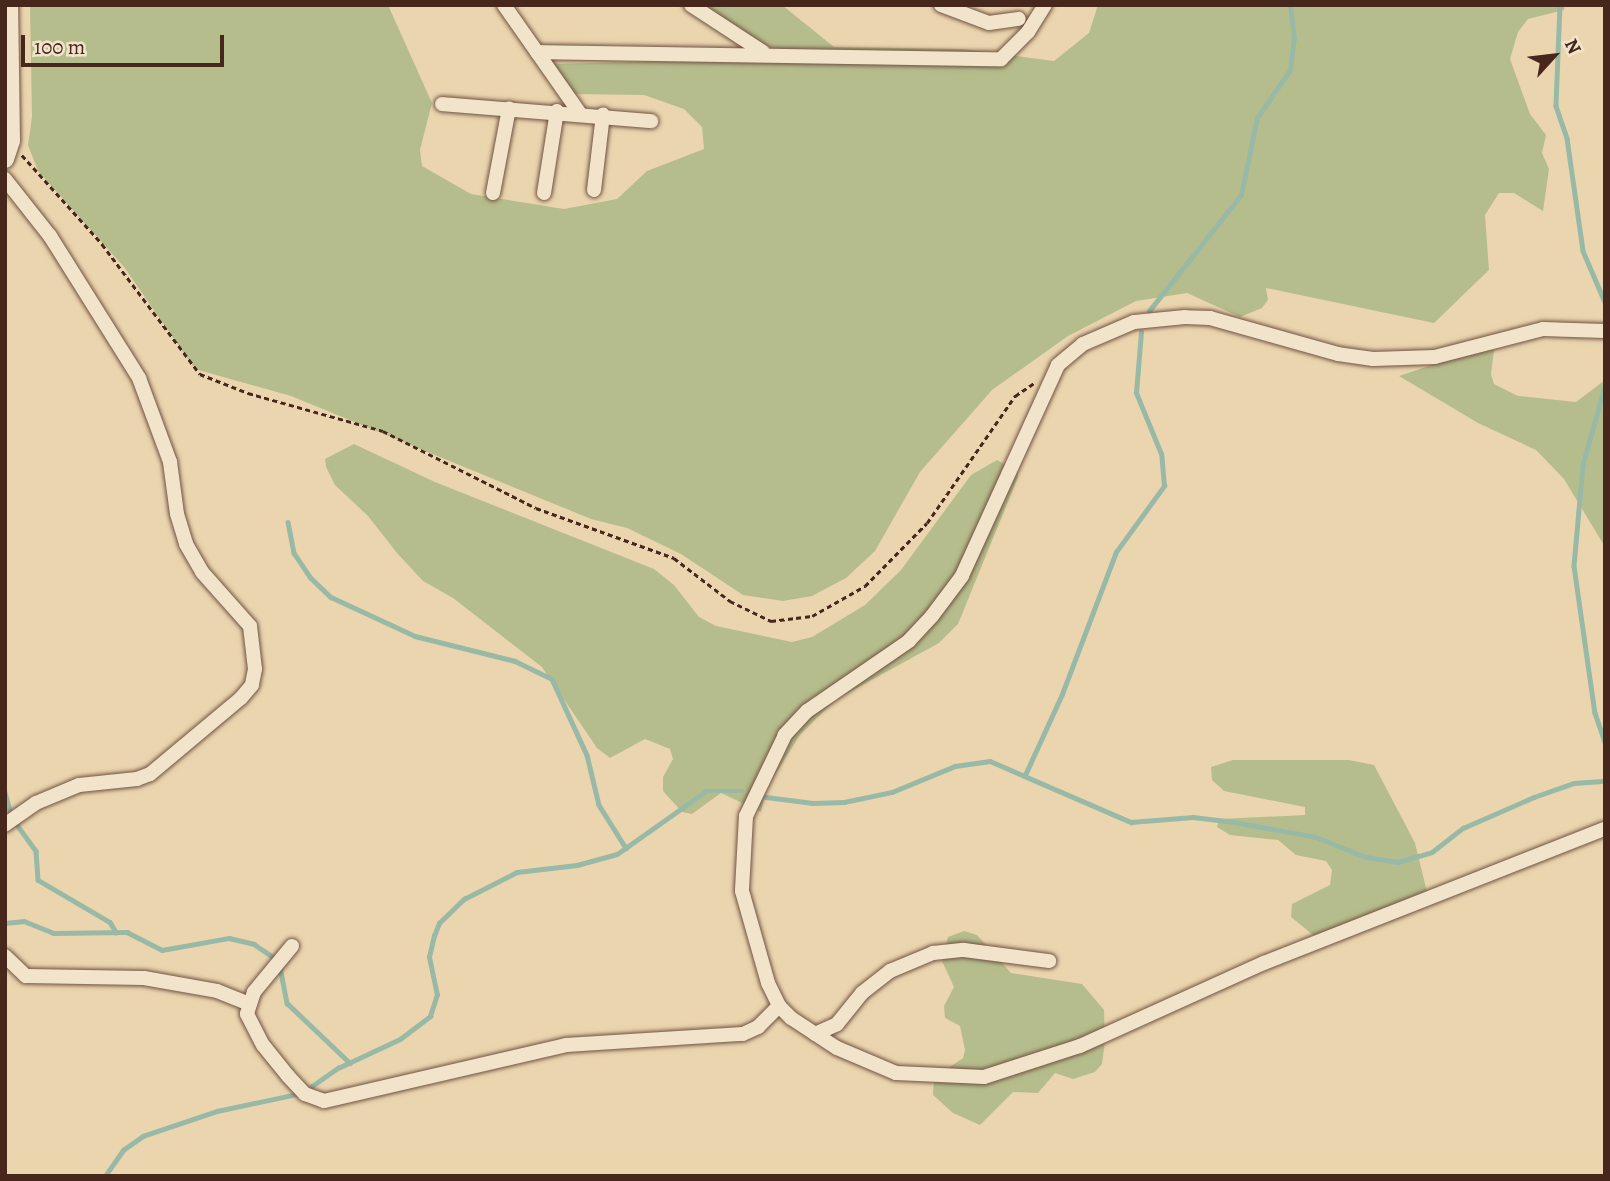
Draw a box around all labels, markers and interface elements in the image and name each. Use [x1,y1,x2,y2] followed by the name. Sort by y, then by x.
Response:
[24,21,228,65] scale bar
[1519,21,1589,91] north arrow
[34,33,85,61] text: 100 m
[1558,34,1587,59] text: N

